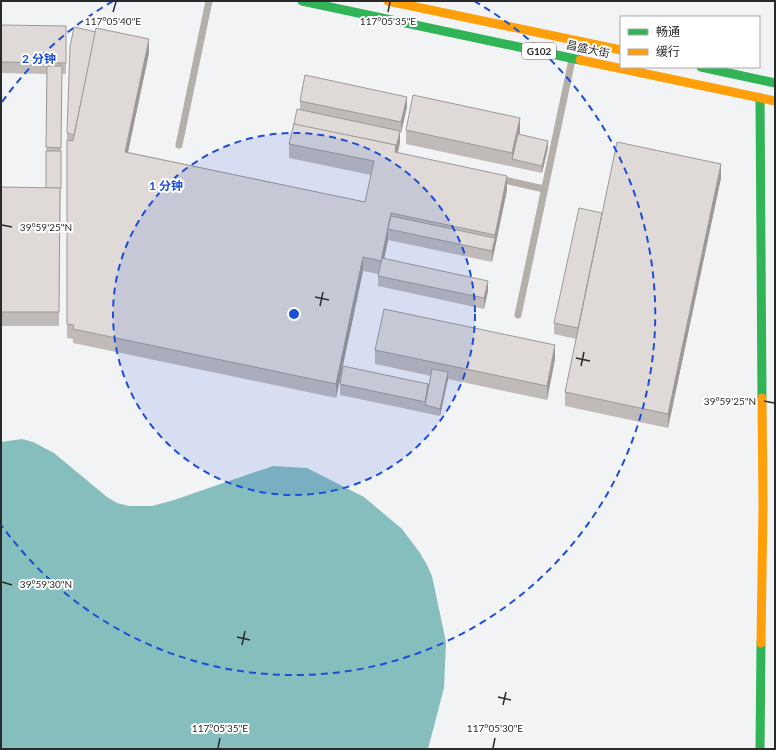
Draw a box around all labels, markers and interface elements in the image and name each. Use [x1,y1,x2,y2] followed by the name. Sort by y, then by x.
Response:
[85,15,141,27] text: 117°05'40"E
[360,15,416,27] text: 117°05'35"E
[620,16,760,68] legend
[656,24,680,39] text: 畅通
[565,38,611,59] street label: 昌盛大街
[522,43,556,59] road number: G102
[656,44,680,59] text: 缓行
[22,51,56,66] text: 2 分钟
[149,178,183,193] text: 1 分钟
[20,221,72,233] text: 39°59'25"N
[287,307,301,321] centre of rings
[704,395,756,407] text: 39°59'25"N
[20,578,72,590] text: 39°59'30"N
[192,722,248,734] text: 117°05'35"E
[467,722,523,734] text: 117°05'30"E

